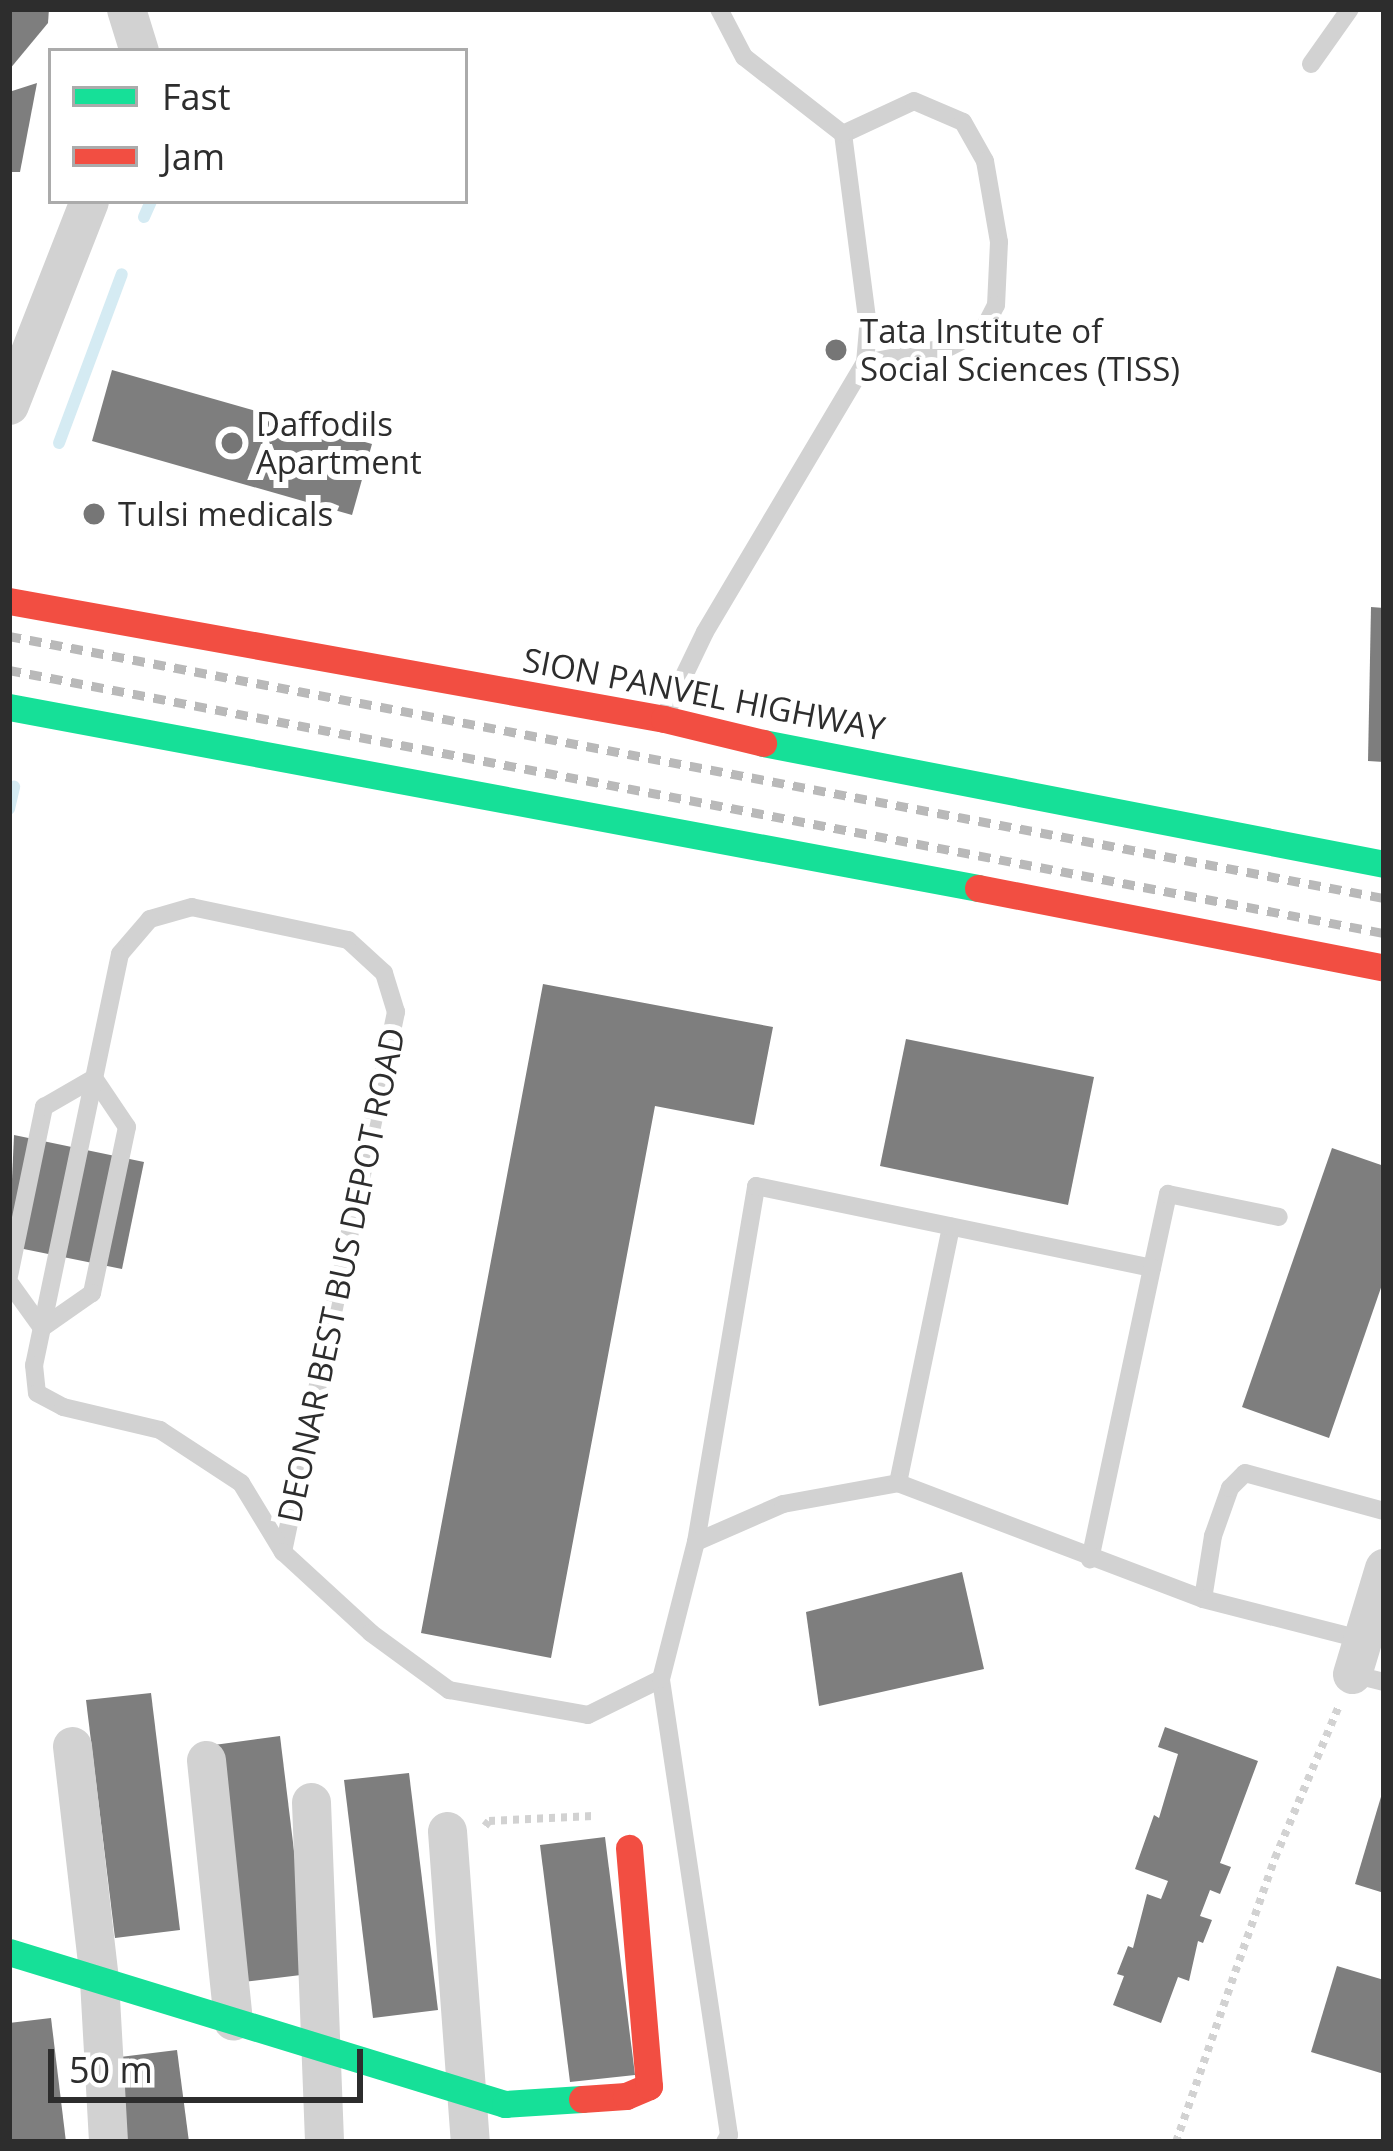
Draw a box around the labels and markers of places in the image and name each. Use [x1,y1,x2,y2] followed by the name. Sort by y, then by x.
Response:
[860,311,1180,389] place label: Tata Institute of Social Sciences (TISS)
[823,337,849,363] marker: Tata Institute of Social Sciences (TISS)
[256,404,422,482] place label: Daffodils Apartment
[219,430,245,456] marker: Daffodils Apartment
[118,494,333,534] place label: Tulsi medicals
[81,501,107,527] marker: Tulsi medicals

